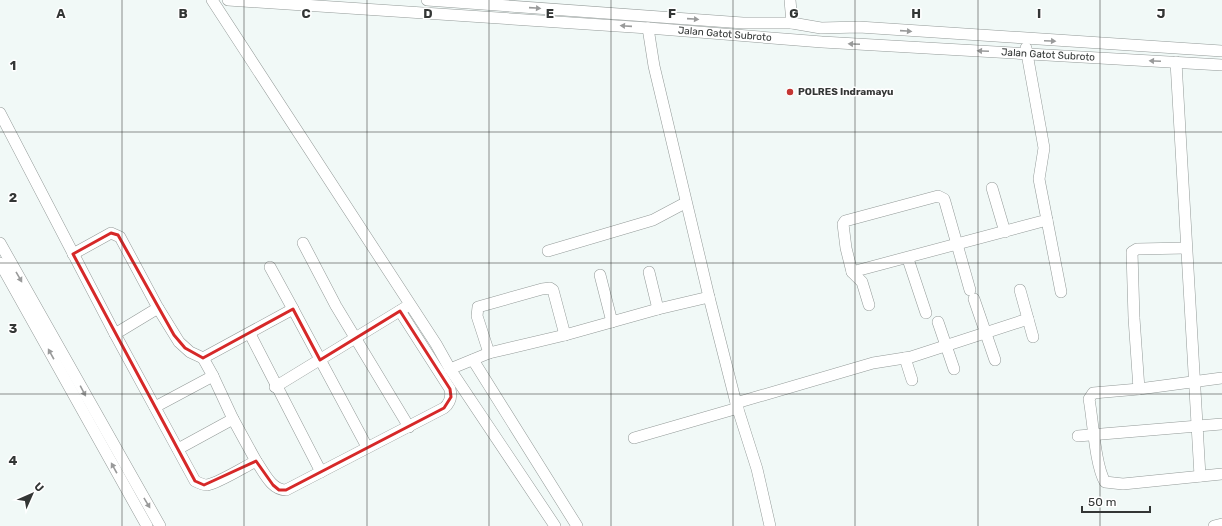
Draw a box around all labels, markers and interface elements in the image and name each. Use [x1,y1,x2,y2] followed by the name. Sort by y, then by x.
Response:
[529,4,541,11] one-way arrow
[56,6,66,21] text: A
[178,6,188,21] text: B
[301,6,311,21] text: C
[423,6,433,21] text: D
[546,6,554,21] text: E
[668,6,676,21] text: F
[789,6,799,21] text: G
[911,6,921,21] text: H
[1037,6,1041,21] text: I
[1157,6,1165,21] text: J
[687,15,699,22] one-way arrow
[620,23,632,30] one-way arrow
[678,24,772,44] street label: Jalan Gatot Subroto
[900,27,912,34] one-way arrow
[1044,37,1056,44] one-way arrow
[848,40,860,47] one-way arrow
[1001,46,1096,64] street label: Jalan Gatot Subroto
[976,48,989,54] one-way arrow
[10,58,16,73] text: 1
[1148,58,1161,64] one-way arrow
[798,86,894,98] place label: POLRES Indramayu
[785,87,795,97] marker: POLRES Indramayu
[9,190,17,205] text: 2
[16,271,23,283] one-way arrow
[9,321,18,336] text: 3
[47,348,54,360] one-way arrow
[79,385,86,396] one-way arrow
[9,453,18,468] text: 4
[111,462,118,473] one-way arrow
[12,474,52,514] north arrow
[31,480,46,495] text: U
[1082,488,1150,514] scale bar
[1088,495,1116,509] text: 50 m
[143,498,150,509] one-way arrow

